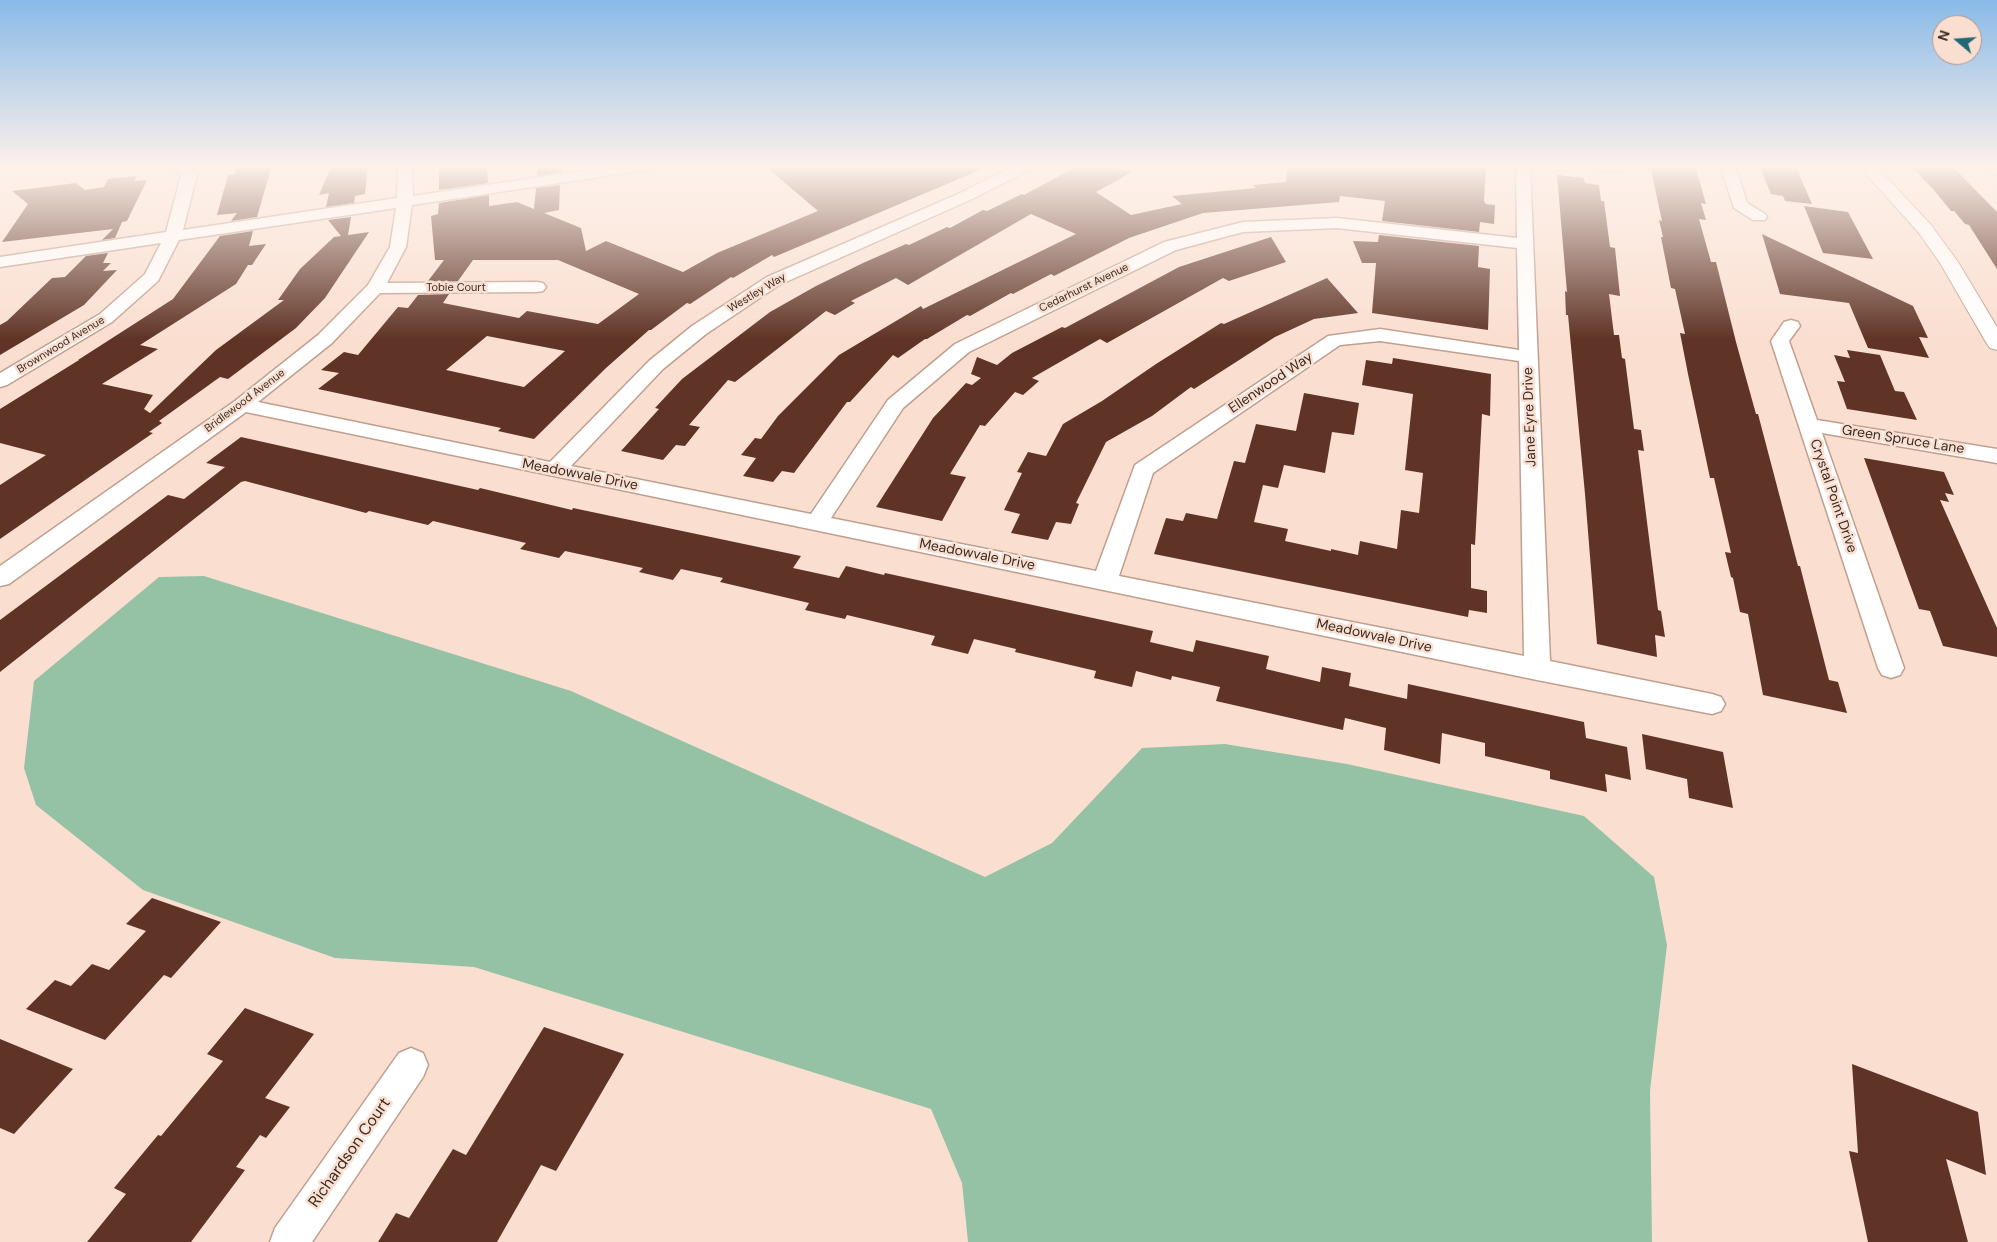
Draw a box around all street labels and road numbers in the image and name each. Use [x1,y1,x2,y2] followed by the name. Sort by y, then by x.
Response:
[1037,261,1131,315] street label: Cedarhurst Avenue
[726,270,788,316] street label: Westley Way
[426,281,486,295] street label: Tobie Court
[15,314,107,376] street label: Brownwood Avenue
[1226,349,1316,417] street label: Ellenwood Way
[202,366,288,436] street label: Bridlewood Avenue
[1520,367,1540,467] street label: Jane Eyre Drive
[1840,422,1966,458] street label: Green Spruce Lane
[1806,437,1860,555] street label: Crystal Point Drive
[521,456,639,494] street label: Meadowvale Drive
[918,536,1036,574] street label: Meadowvale Drive
[1315,616,1433,656] street label: Meadowvale Drive
[305,1095,395,1211] street label: Richardson Court

